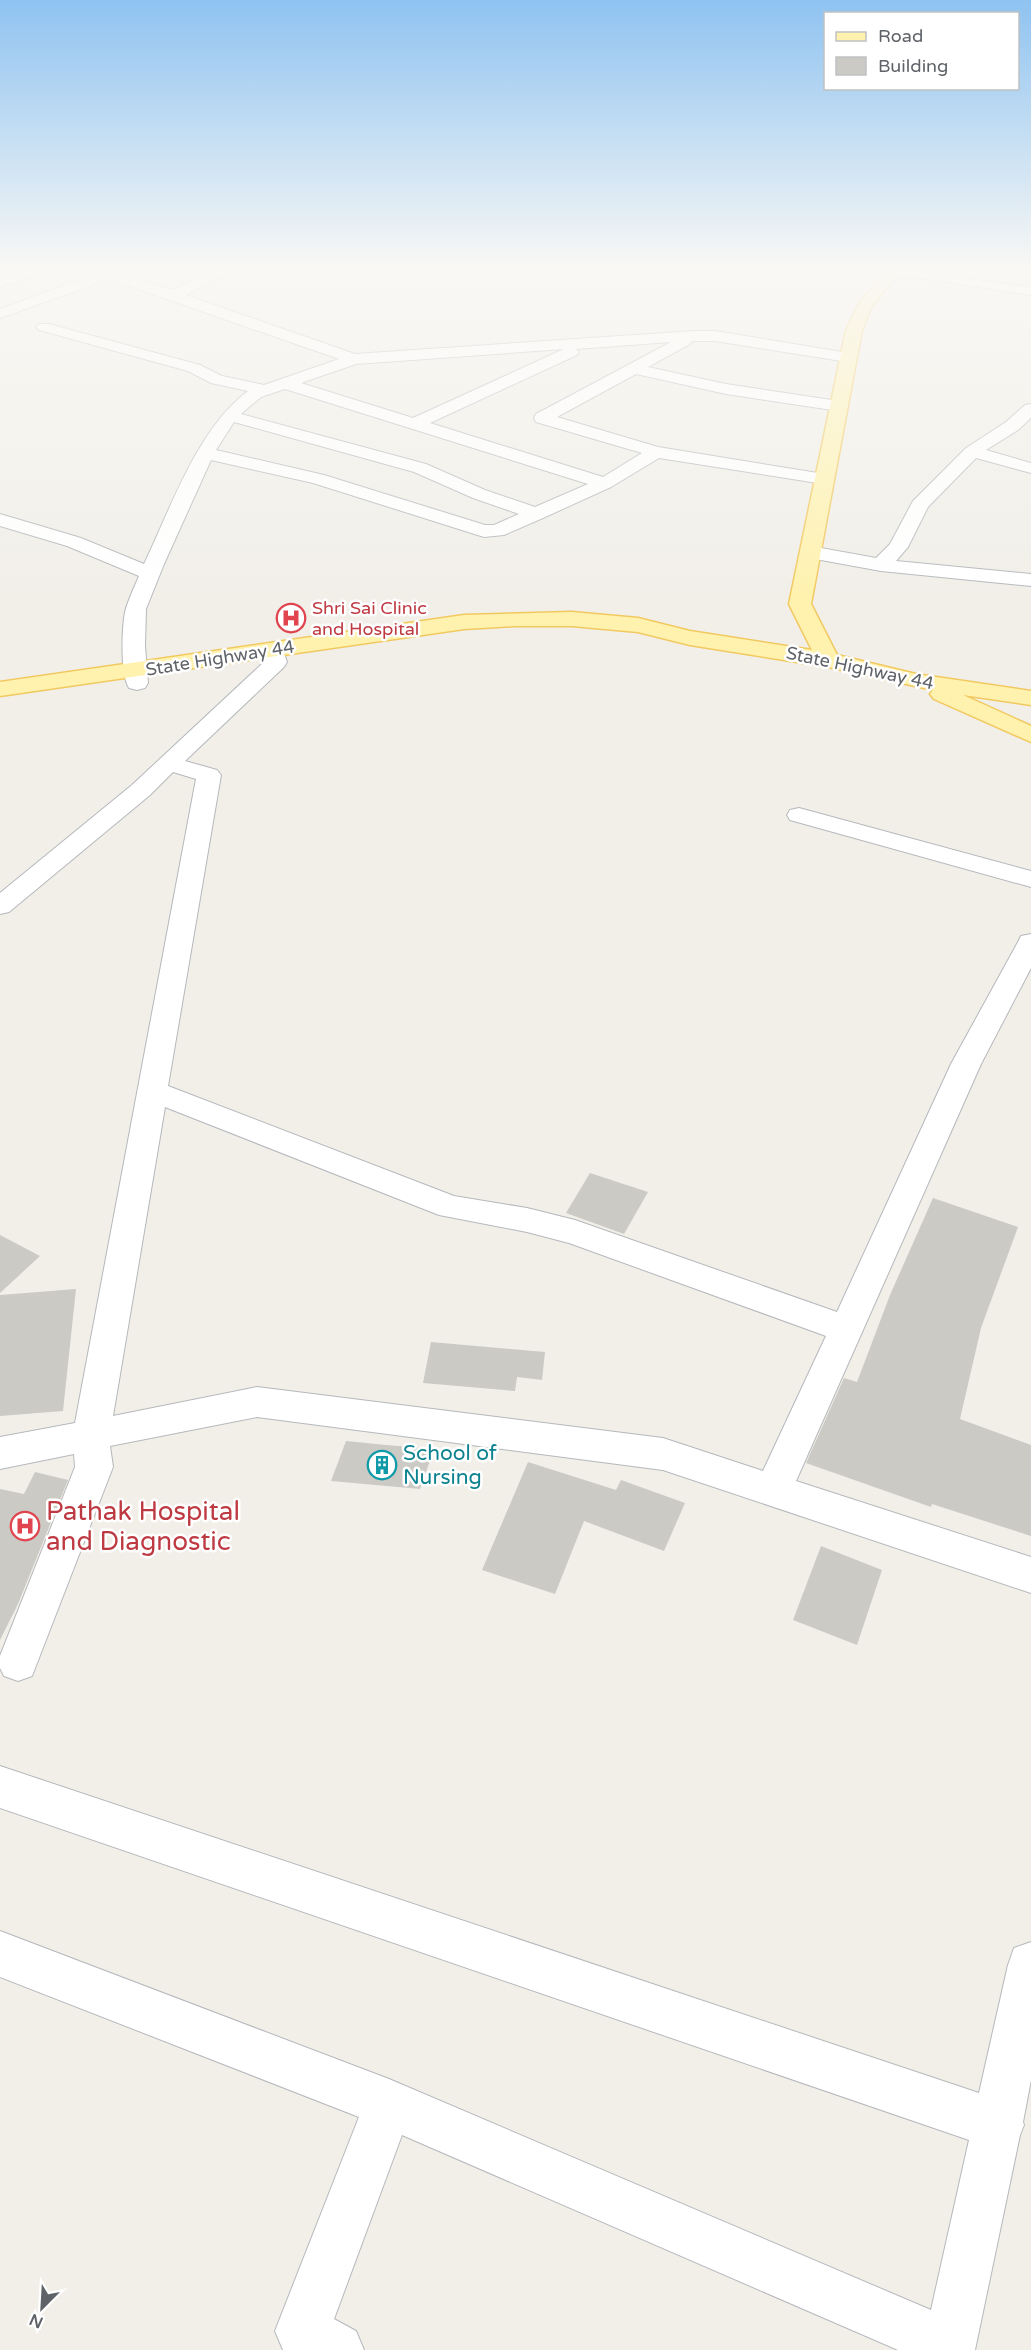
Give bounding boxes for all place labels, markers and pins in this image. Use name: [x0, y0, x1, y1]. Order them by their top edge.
place label: Shri Sai Clinic and Hospital: [312, 597, 427, 640]
hospital icon: Shri Sai Clinic and Hospital: [275, 602, 307, 634]
place label: School of Nursing: [403, 1441, 497, 1490]
building icon: School of Nursing: [366, 1449, 398, 1481]
place label: Pathak Hospital and Diagnostic: [46, 1496, 240, 1557]
hospital icon: Pathak Hospital and Diagnostic: [9, 1510, 41, 1542]

